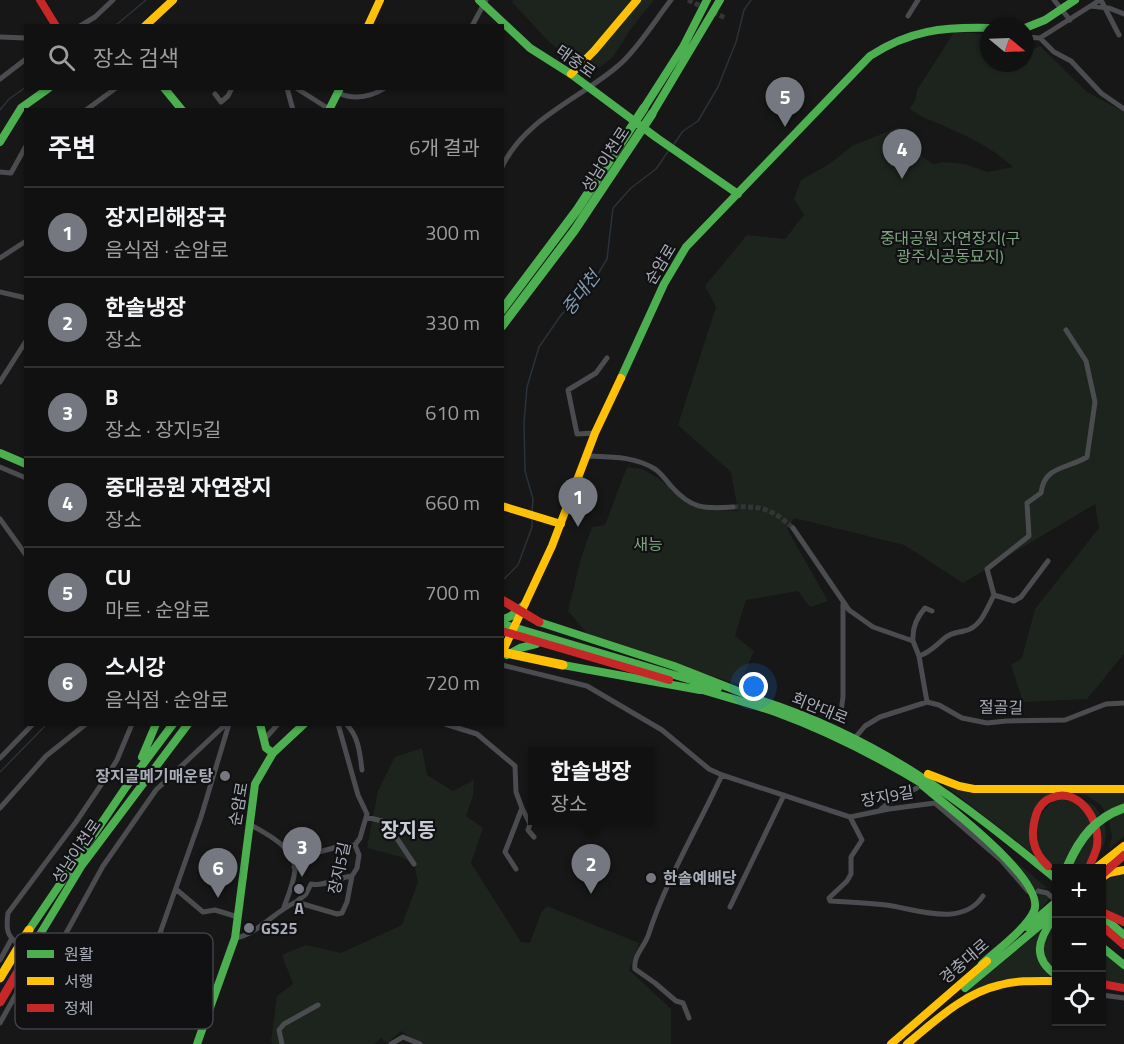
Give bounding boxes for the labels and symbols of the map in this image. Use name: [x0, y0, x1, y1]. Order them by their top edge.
north arrow: [980, 18, 1034, 72]
street label: 태중로: [551, 39, 601, 84]
pin: 5: [766, 78, 804, 127]
street label: 성남이천로: [575, 121, 635, 196]
pin: 4: [882, 130, 922, 179]
park label: 중대공원 자연장지(구 광주시공동묘지): [880, 226, 1020, 268]
street label: 순암로: [638, 239, 682, 289]
water label: 중대천: [555, 263, 608, 321]
pin: 1: [558, 478, 598, 527]
park label: 새능: [633, 532, 663, 556]
your location: [739, 672, 768, 701]
street label: 회안대로: [788, 686, 852, 730]
street label: 절골길: [979, 695, 1023, 719]
place label: 장지골메기매운탕: [95, 764, 213, 788]
marker: 장지골메기매운탕: [218, 769, 232, 783]
street label: 순암로: [222, 780, 254, 828]
street label: 장지9길: [859, 780, 915, 812]
street label: 성남이천로: [45, 814, 107, 888]
district label: 장지동: [380, 814, 436, 845]
pin: 3: [282, 828, 322, 877]
street label: 장지5길: [322, 840, 356, 896]
pin: 2: [572, 844, 610, 894]
pin: 6: [198, 848, 238, 898]
place label: 한솔예배당: [663, 866, 737, 890]
marker: 한솔예배당: [644, 871, 658, 885]
marker: A: [292, 882, 306, 896]
place label: A: [294, 896, 304, 920]
place label: GS25: [261, 916, 297, 940]
marker: GS25: [242, 921, 256, 935]
street label: 경충대로: [934, 932, 994, 989]
legend: [15, 933, 213, 1029]
text: 원활: [64, 942, 94, 966]
text: 서행: [64, 969, 93, 993]
text: 정체: [64, 996, 93, 1020]

